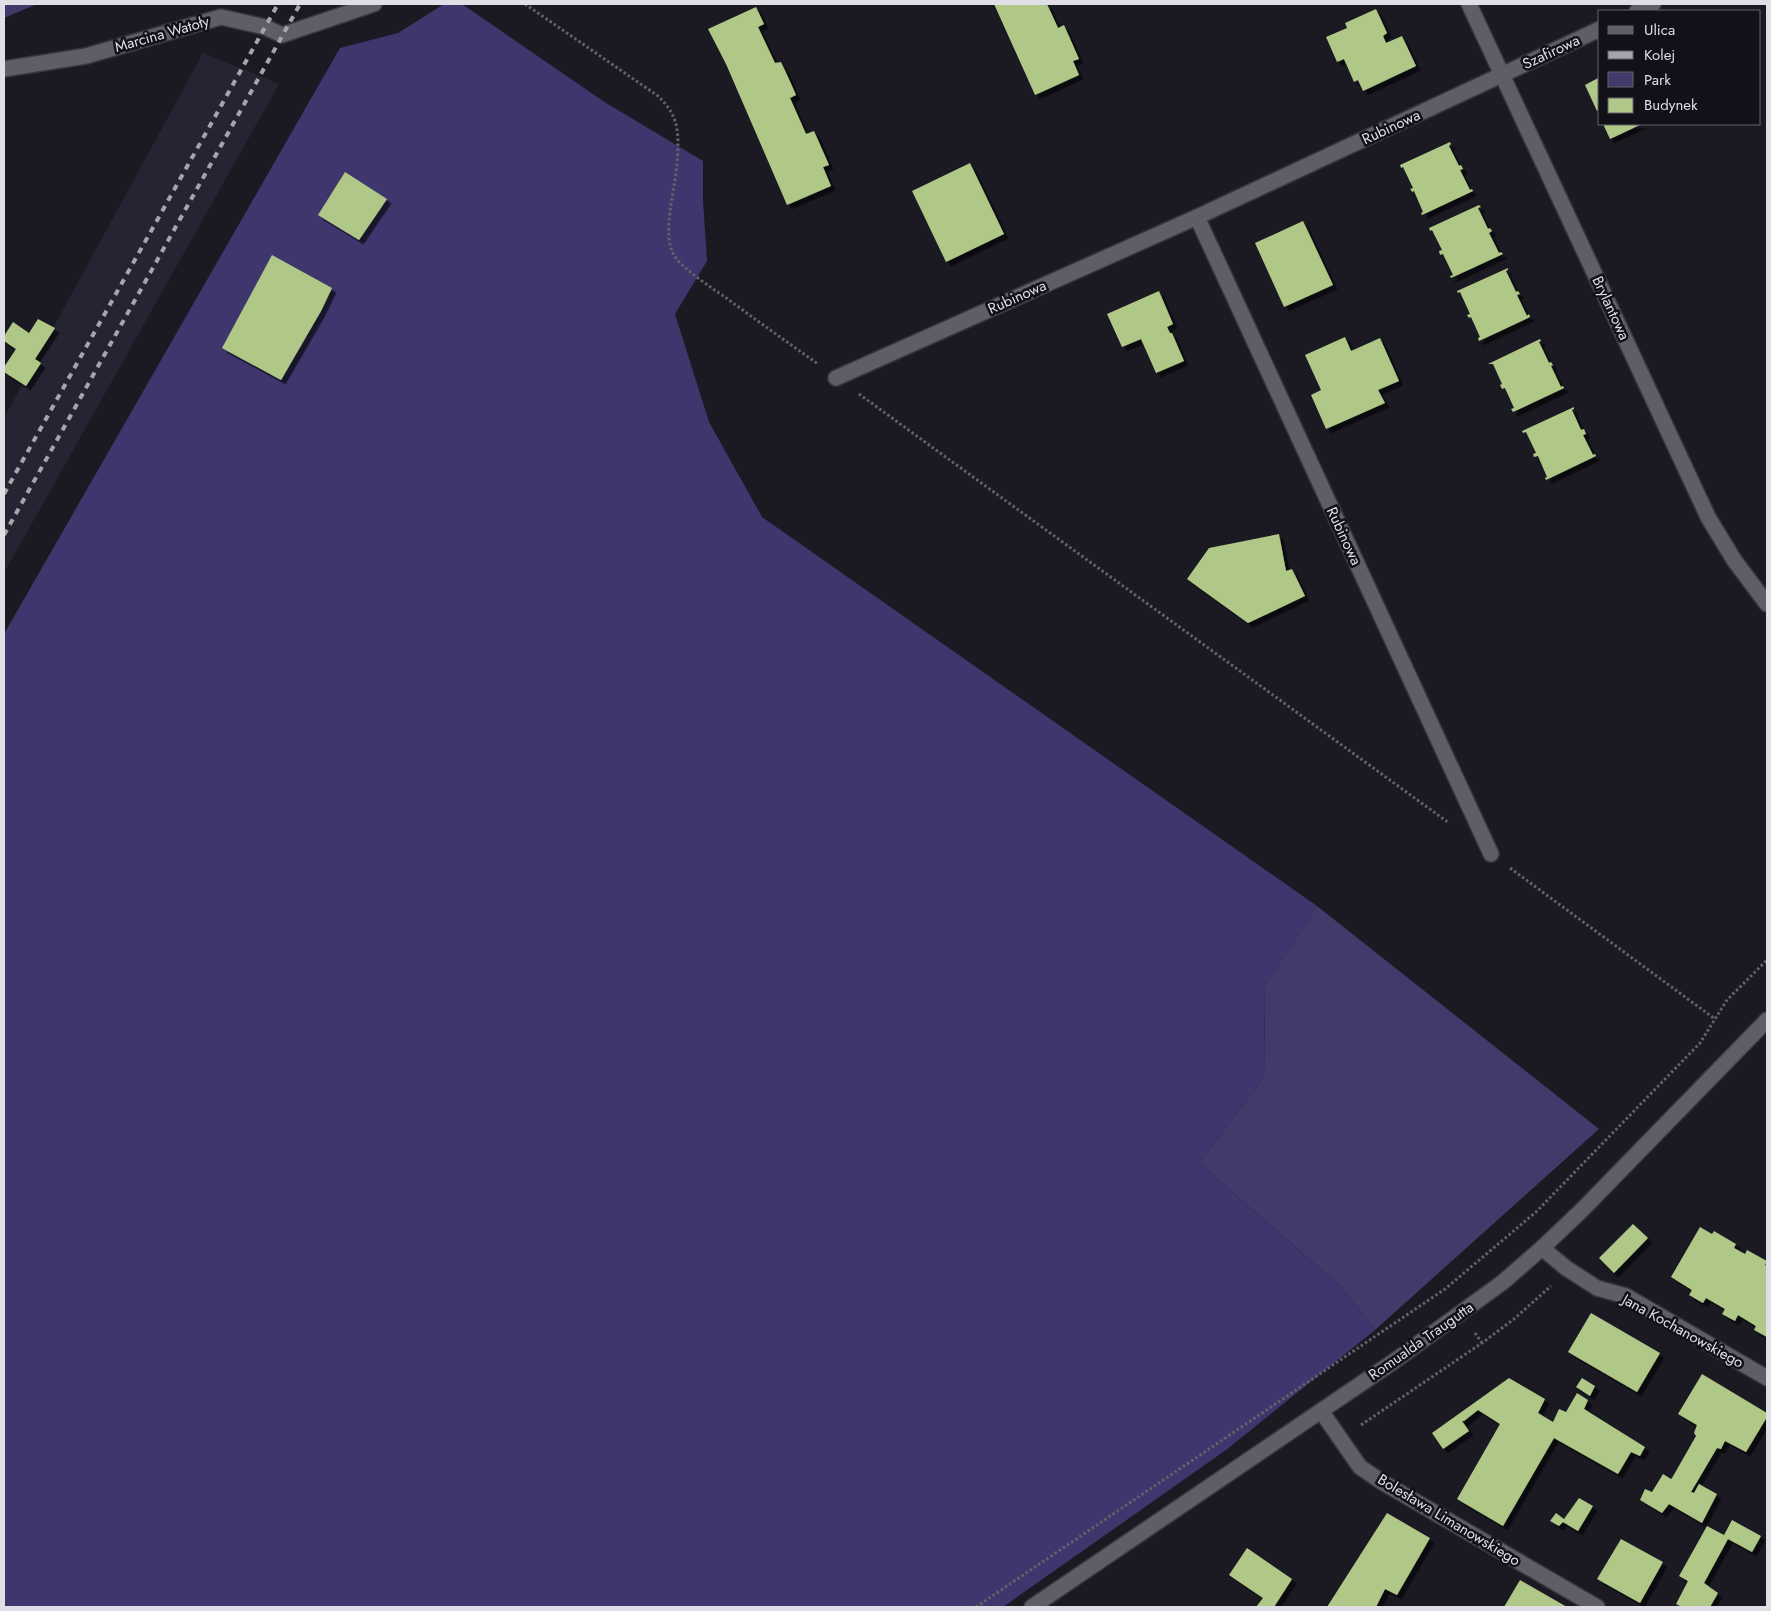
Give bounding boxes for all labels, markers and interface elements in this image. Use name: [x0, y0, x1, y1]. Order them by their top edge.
street label: Marcina Watoły: [112, 10, 212, 58]
legend: [1598, 10, 1761, 125]
text: Ulica: [1644, 19, 1675, 41]
street label: Szafirowa: [1519, 29, 1583, 75]
text: Kolej: [1644, 44, 1675, 66]
text: Park: [1644, 69, 1671, 91]
text: Budynek: [1644, 94, 1698, 116]
street label: Rubinowa: [1358, 104, 1424, 150]
street label: Brylantowa: [1587, 272, 1635, 344]
street label: Rubinowa: [984, 274, 1050, 320]
street label: Rubinowa: [1321, 503, 1367, 569]
street label: Jana Kochanowskiego: [1616, 1287, 1748, 1374]
street label: Romualda Traugutta: [1364, 1296, 1478, 1386]
street label: Bolesława Limanowskiego: [1374, 1469, 1524, 1571]

